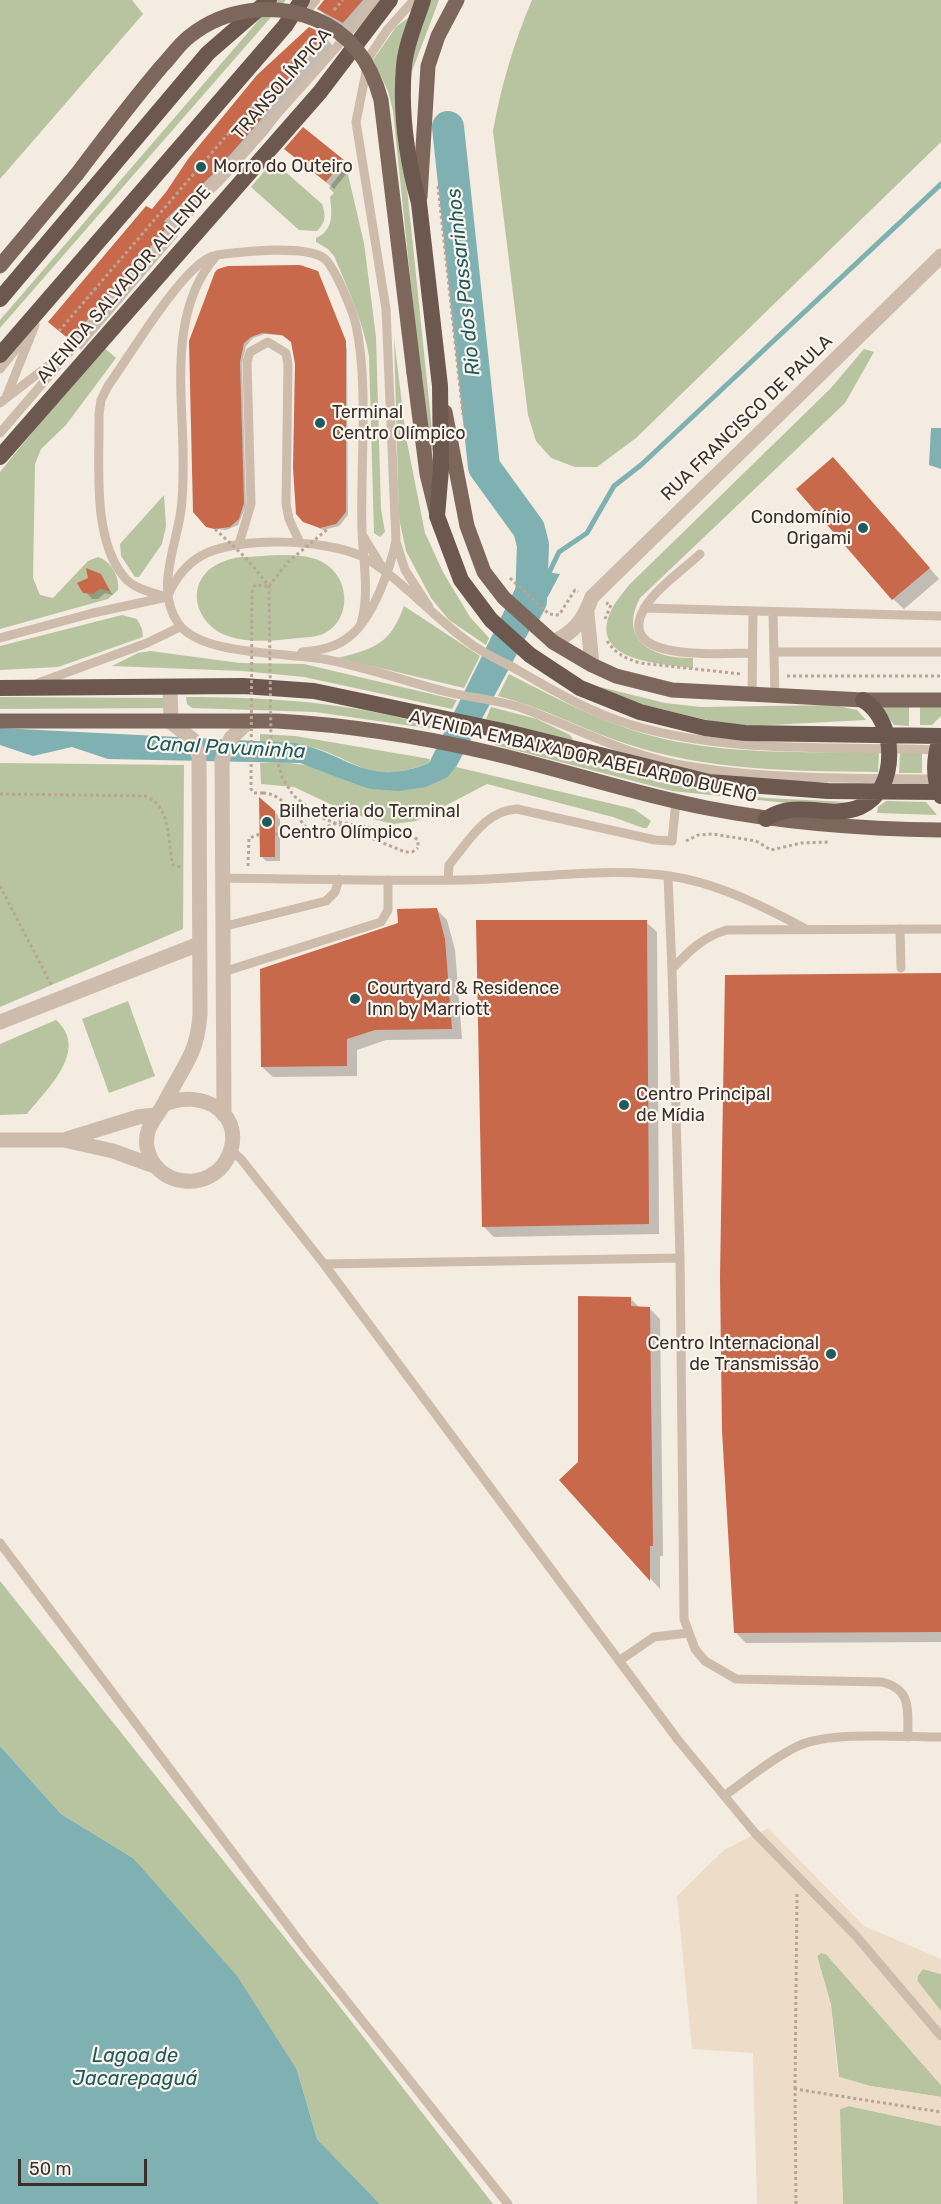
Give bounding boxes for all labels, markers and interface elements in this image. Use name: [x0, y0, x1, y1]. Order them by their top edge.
street label: TRANSOLÍMPICA: [228, 24, 336, 144]
place label: Morro do Outeiro: [213, 156, 353, 178]
marker: Morro do Outeiro: [194, 160, 208, 174]
street label: AVENIDA SALVADOR ALLENDE: [32, 182, 216, 388]
water label: Rio dos Passarinhos: [442, 187, 486, 377]
street label: RUA FRANCISCO DE PAULA: [657, 331, 837, 505]
place label: Terminal Centro Olímpico: [332, 402, 466, 444]
marker: Terminal Centro Olímpico: [313, 416, 327, 430]
place label: Condomínio Origami: [751, 507, 851, 550]
marker: Condomínio Origami: [856, 521, 870, 535]
street label: AVENIDA EMBAIXADOR ABELARDO BUENO: [407, 706, 759, 808]
water label: Canal Pavuninha: [146, 732, 306, 764]
place label: Bilheteria do Terminal Centro Olímpico: [279, 801, 460, 844]
marker: Bilheteria do Terminal Centro Olímpico: [260, 815, 274, 829]
place label: Courtyard & Residence Inn by Marriott: [367, 978, 559, 1020]
marker: Courtyard & Residence Inn by Marriott: [348, 992, 362, 1006]
place label: Centro Principal de Mídia: [636, 1084, 770, 1126]
marker: Centro Principal de Mídia: [617, 1098, 631, 1112]
place label: Centro Internacional de Transmissão: [647, 1333, 819, 1376]
marker: Centro Internacional de Transmissão: [824, 1347, 838, 1361]
water label: Lagoa de Jacarepaguá: [73, 2044, 197, 2091]
scale bar: [21, 2147, 150, 2185]
text: 50 m: [29, 2158, 72, 2180]

